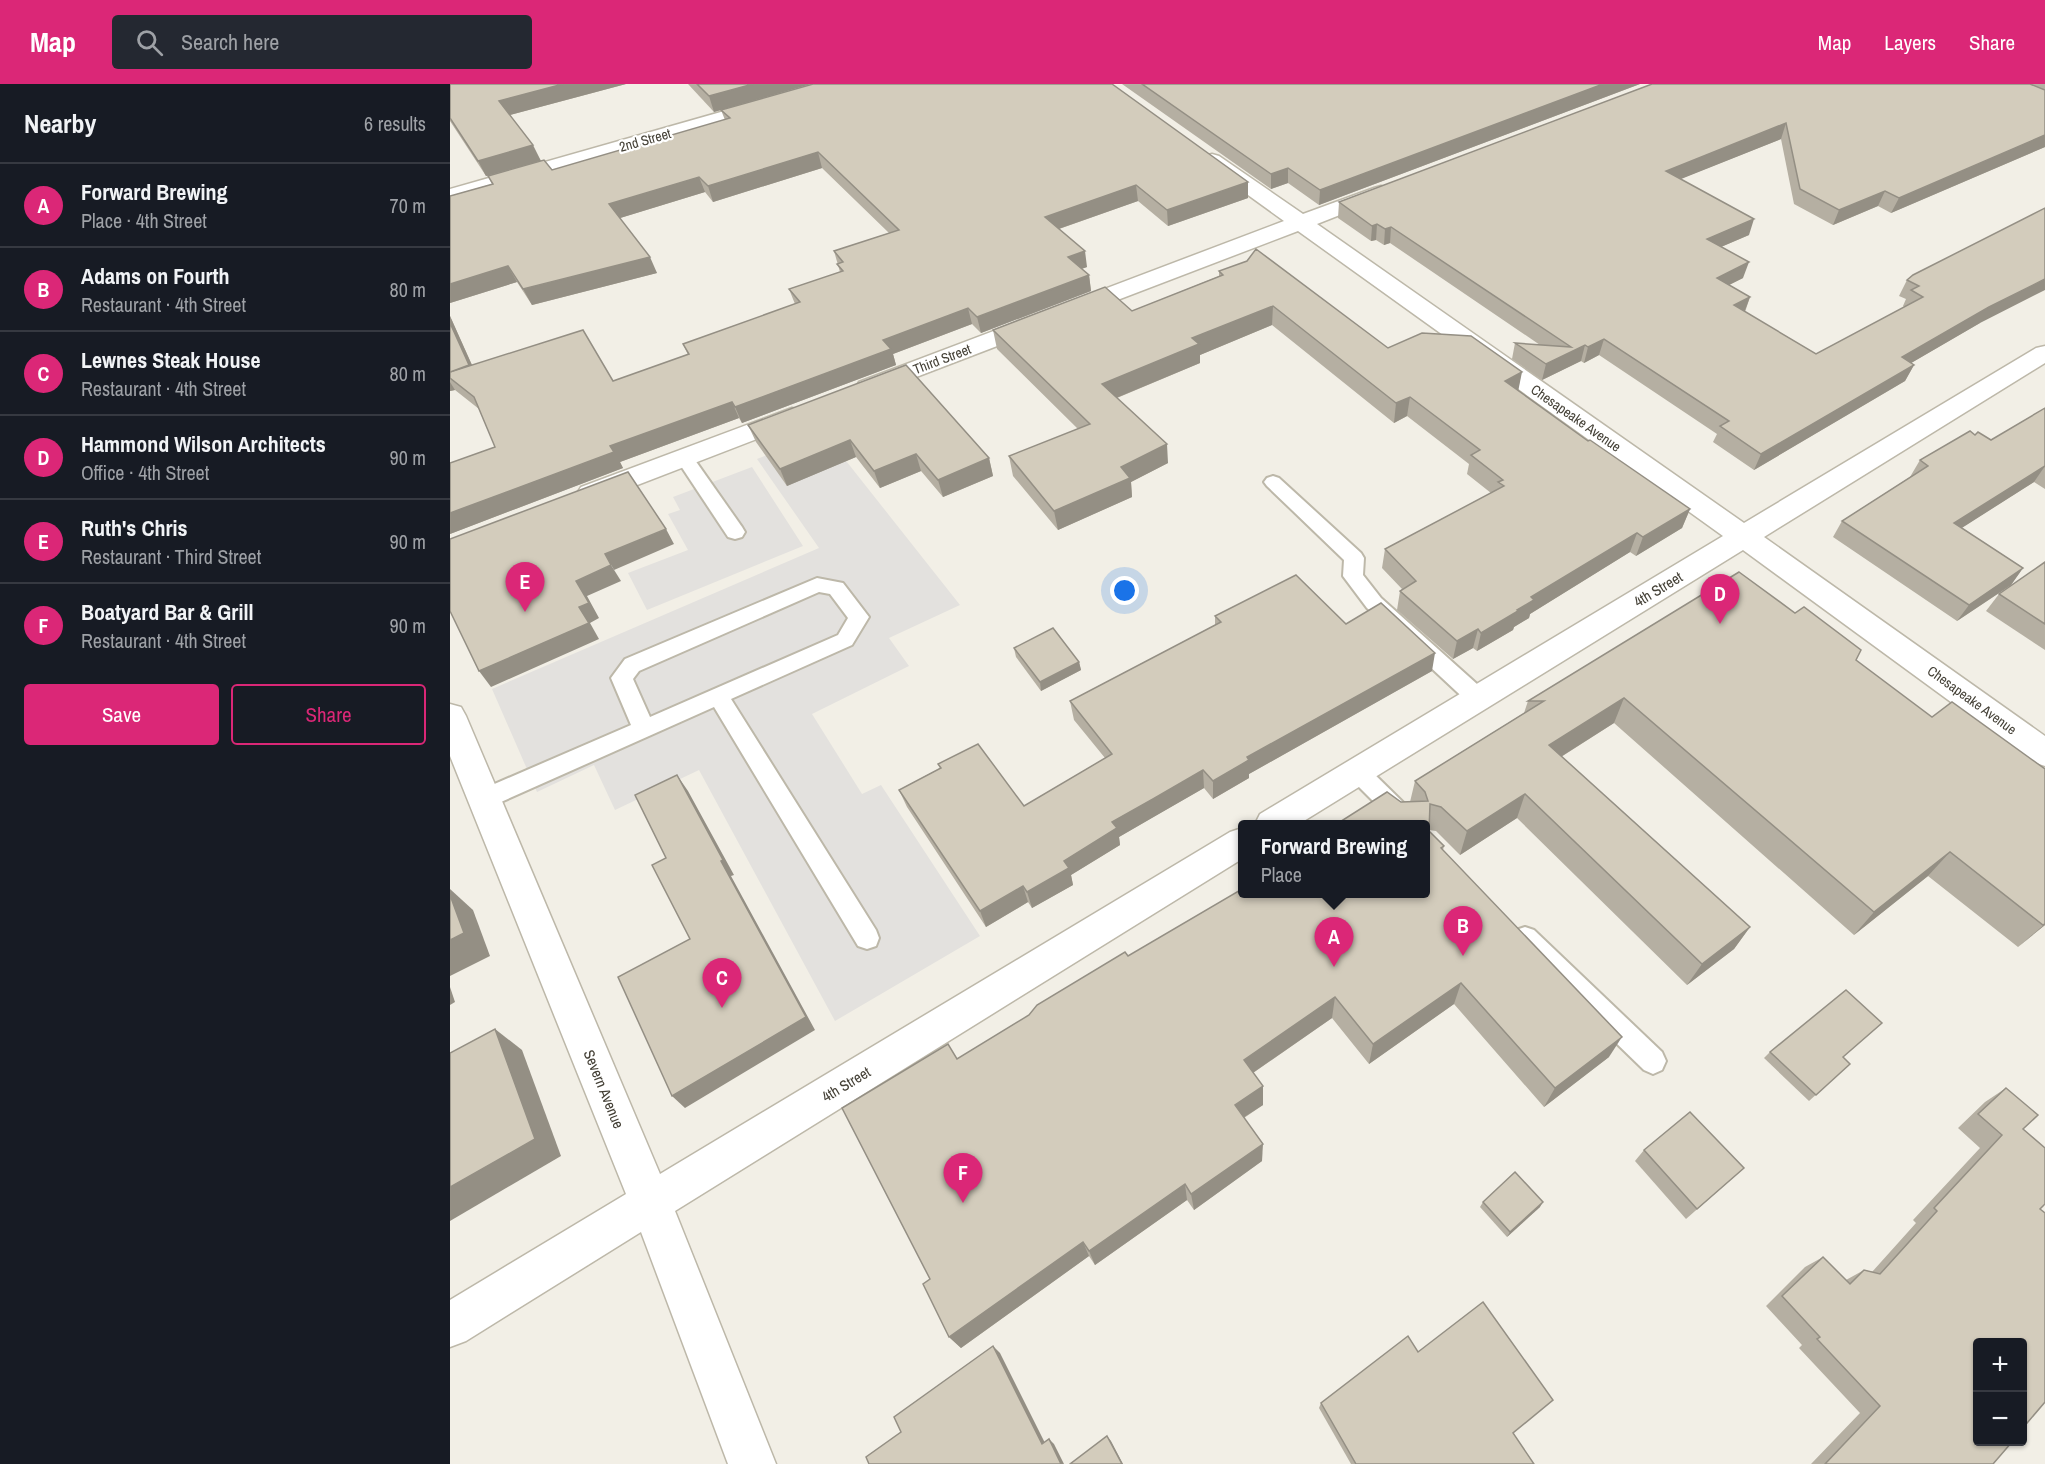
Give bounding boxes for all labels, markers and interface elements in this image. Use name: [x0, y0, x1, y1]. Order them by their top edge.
search box: [112, 15, 532, 69]
text: Map: [30, 23, 76, 61]
icon: search: [133, 26, 166, 59]
text: Search here: [181, 27, 279, 57]
text: Map: [1818, 28, 1851, 57]
text: Layers: [1884, 28, 1936, 57]
text: Share: [1969, 28, 2015, 57]
text: Nearby: [24, 106, 96, 141]
text: 6 results: [364, 110, 426, 137]
street label: 2nd Street: [617, 124, 673, 156]
text: Forward Brewing: [81, 177, 227, 207]
text: A: [38, 192, 49, 219]
text: 70 m: [390, 192, 426, 219]
text: Place · 4th Street: [81, 207, 207, 234]
text: Adams on Fourth: [81, 261, 229, 291]
text: B: [38, 276, 49, 303]
text: 80 m: [390, 276, 426, 303]
text: Restaurant · 4th Street: [81, 291, 246, 318]
street label: Third Street: [910, 340, 974, 378]
text: Lewnes Steak House: [81, 345, 260, 375]
text: C: [38, 360, 49, 387]
text: 80 m: [390, 360, 426, 387]
text: Restaurant · 4th Street: [81, 375, 246, 402]
street label: Chesapeake Avenue: [1528, 380, 1624, 456]
text: Hammond Wilson Architects: [81, 429, 326, 459]
text: D: [38, 444, 49, 471]
text: 90 m: [390, 444, 426, 471]
text: Office · 4th Street: [81, 459, 209, 486]
text: Ruth's Chris: [81, 513, 188, 543]
text: E: [38, 528, 49, 555]
text: 90 m: [390, 528, 426, 555]
text: Restaurant · Third Street: [81, 543, 261, 570]
pin: E: [506, 562, 544, 612]
street label: 4th Street: [1630, 566, 1687, 612]
pin: D: [1700, 574, 1740, 624]
your location: [1110, 576, 1139, 605]
text: Boatyard Bar & Grill: [81, 597, 253, 627]
text: F: [38, 612, 49, 639]
text: 90 m: [390, 612, 426, 639]
text: Restaurant · 4th Street: [81, 627, 246, 654]
street label: Chesapeake Avenue: [1924, 662, 2020, 738]
button: Save: [24, 684, 219, 745]
button: Share: [231, 684, 426, 745]
popup: [1238, 820, 1430, 898]
text: Forward Brewing: [1261, 831, 1407, 861]
text: Place: [1261, 861, 1302, 888]
pin: B: [1444, 906, 1482, 956]
pin: A: [1314, 918, 1354, 967]
pin: C: [702, 958, 742, 1008]
street label: Severn Avenue: [579, 1046, 629, 1132]
street label: 4th Street: [818, 1061, 875, 1107]
pin: F: [944, 1154, 982, 1203]
map controls: [1973, 1338, 2027, 1446]
button: +: [1973, 1338, 2027, 1392]
button: −: [1973, 1392, 2027, 1446]

